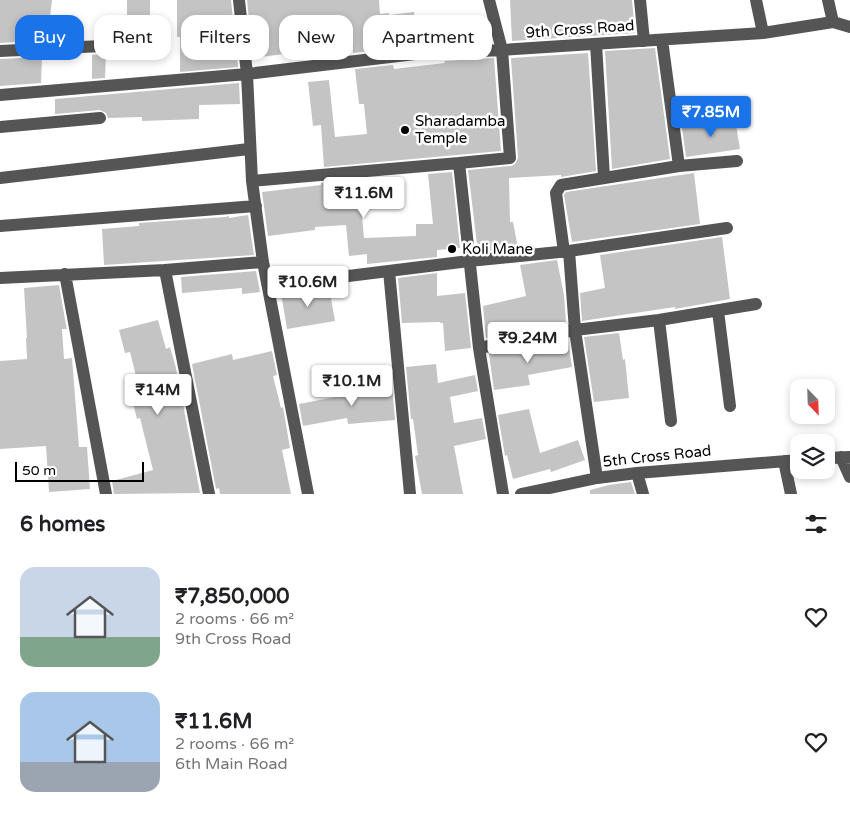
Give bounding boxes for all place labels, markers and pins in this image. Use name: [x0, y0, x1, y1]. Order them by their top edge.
pin: ₹7.85M: [670, 96, 752, 138]
place label: Sharadamba Temple: [415, 112, 505, 147]
marker: Sharadamba Temple: [399, 124, 411, 136]
pin: ₹11.6M: [323, 176, 405, 219]
place label: Koli Mane: [462, 240, 533, 258]
marker: Koli Mane: [446, 243, 458, 255]
pin: ₹10.6M: [267, 266, 349, 308]
pin: ₹9.24M: [487, 322, 569, 364]
pin: ₹10.1M: [311, 364, 393, 407]
pin: ₹14M: [128, 374, 188, 416]

